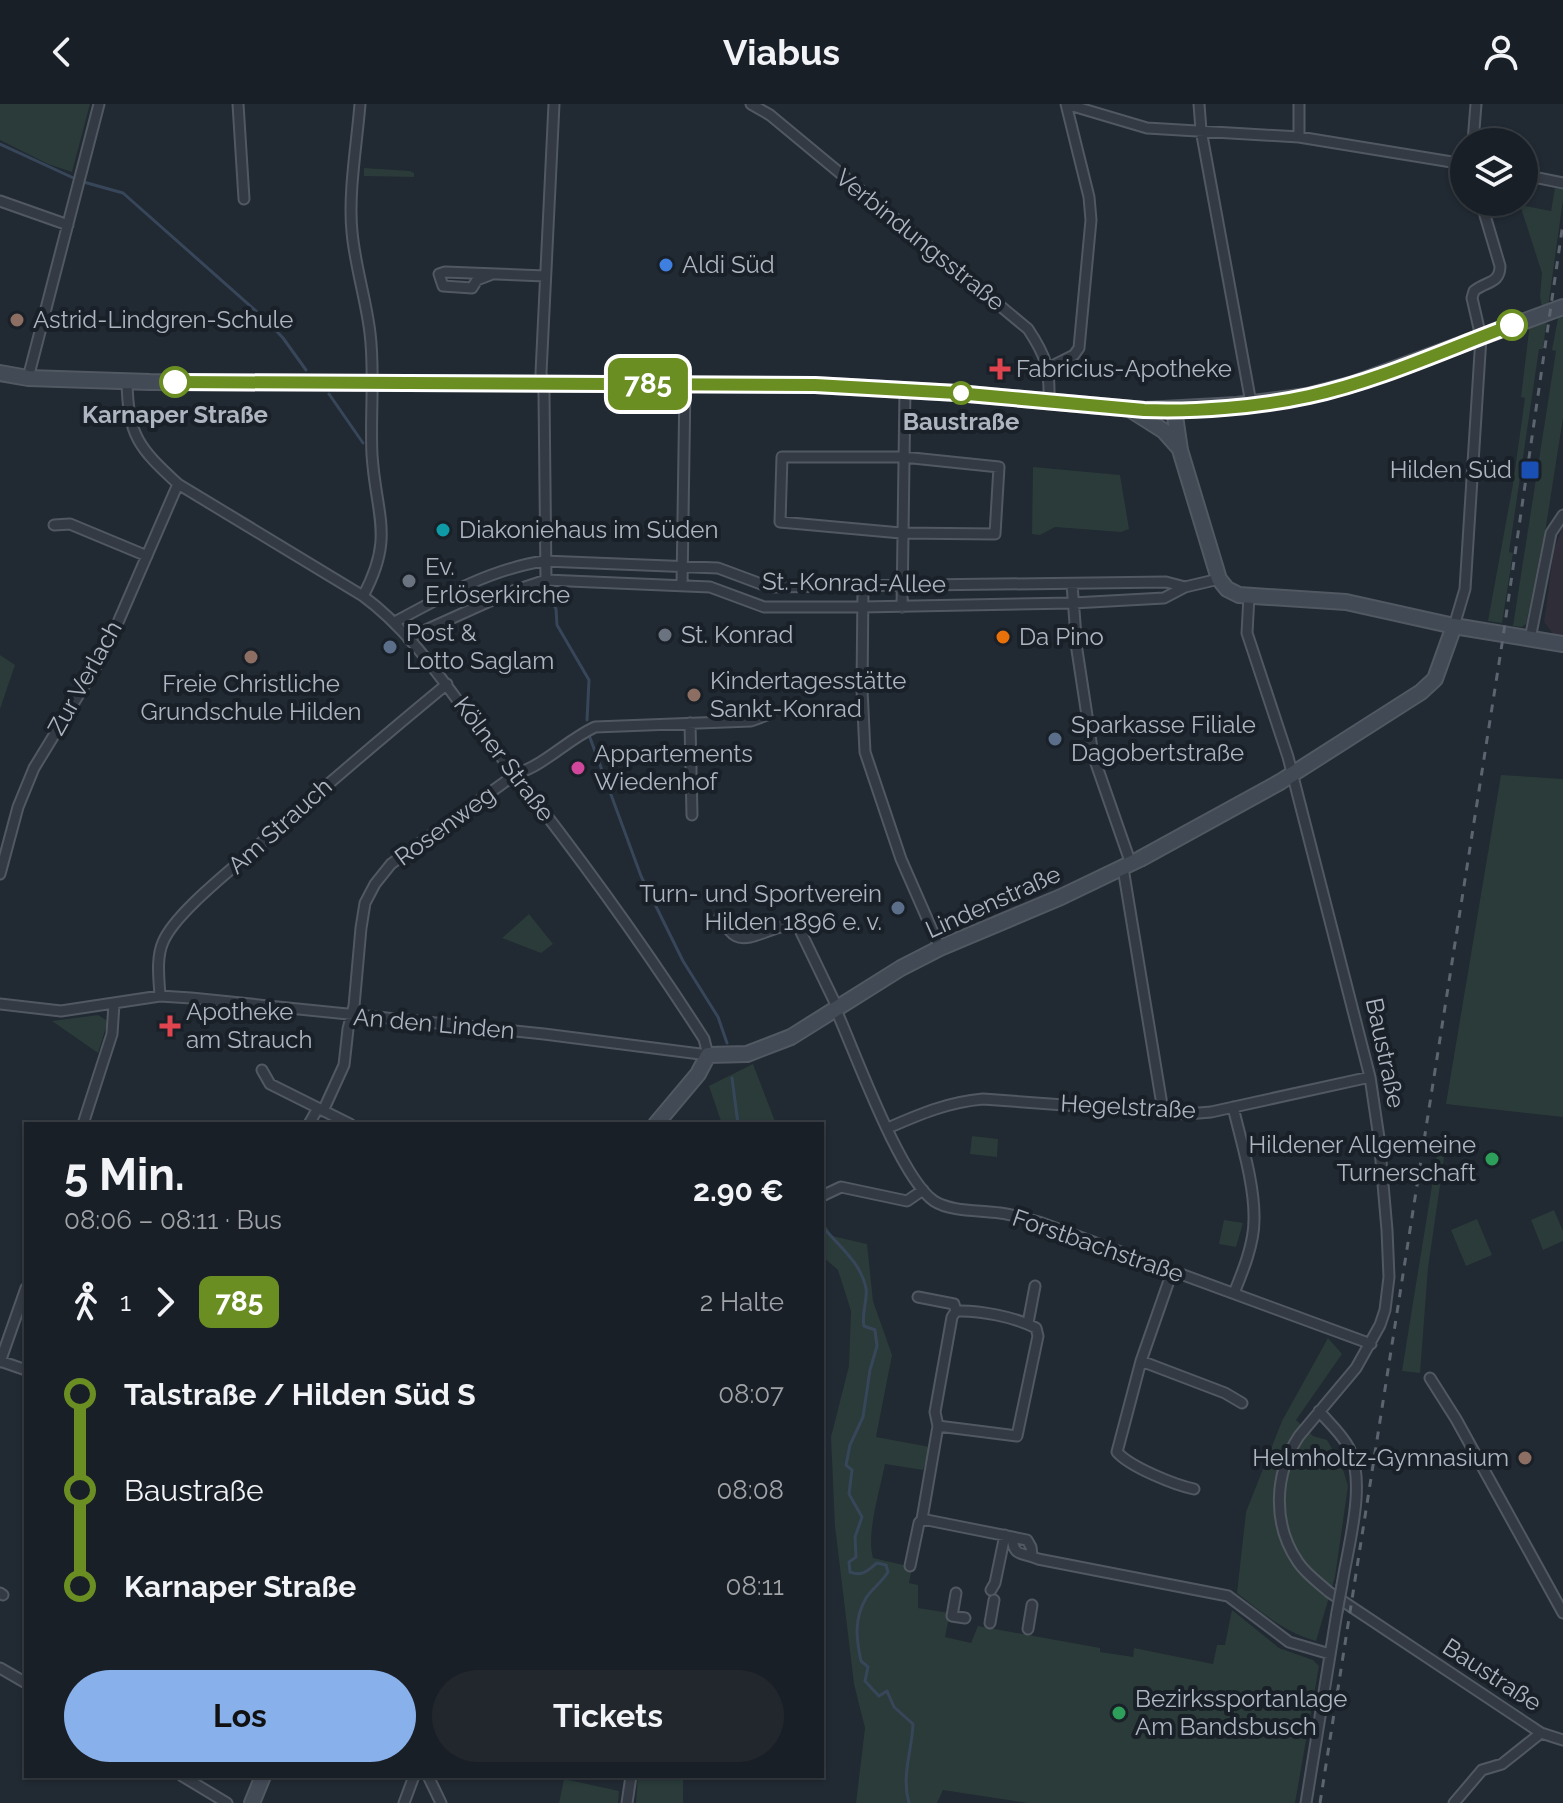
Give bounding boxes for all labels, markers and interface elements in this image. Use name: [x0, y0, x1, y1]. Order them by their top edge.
icon: back: [40, 30, 84, 74]
icon: person: [1479, 30, 1523, 74]
text: Viabus: [723, 31, 840, 73]
map controls: [1450, 128, 1538, 216]
button: layers: [1450, 128, 1538, 216]
street label: Verbindungsstraße: [830, 163, 1011, 317]
place label: Aldi Süd: [682, 250, 775, 279]
marker: Aldi Süd: [657, 256, 675, 274]
place label: Astrid-Lindgren-Schule: [33, 305, 293, 334]
unlabelled marker: [1497, 310, 1527, 340]
marker: Astrid-Lindgren-Schule: [8, 311, 26, 329]
place label: Fabricius-Apotheke: [1016, 354, 1232, 383]
line badge: 785: [602, 358, 694, 410]
marker: Fabricius-Apotheke: [991, 360, 1009, 378]
marker: Karnaper Straße: [160, 367, 190, 397]
text: 785: [624, 367, 672, 400]
marker: Baustraße: [950, 382, 972, 404]
place label: Karnaper Straße: [82, 400, 268, 429]
place label: Baustraße: [903, 407, 1019, 436]
place label: Hilden Süd: [1390, 455, 1512, 484]
marker: Hilden Süd: [1519, 459, 1541, 481]
place label: Diakoniehaus im Süden: [459, 515, 718, 544]
marker: Diakoniehaus im Süden: [434, 521, 452, 539]
place label: Ev. Erlöserkirche: [425, 552, 570, 609]
street label: St.-Konrad-Allee: [762, 566, 946, 599]
marker: Ev. Erlöserkirche: [400, 572, 418, 590]
street label: Zur Verlach: [41, 616, 128, 740]
place label: Post & Lotto Saglam: [406, 618, 554, 675]
place label: St. Konrad: [681, 620, 793, 649]
place label: Da Pino: [1019, 622, 1104, 651]
marker: St. Konrad: [656, 626, 674, 644]
marker: Da Pino: [994, 628, 1012, 646]
marker: Post & Lotto Saglam: [381, 638, 399, 656]
marker: Freie Christliche Grundschule Hilden: [242, 648, 260, 666]
place label: Kindertagesstätte Sankt-Konrad: [710, 666, 906, 723]
place label: Freie Christliche Grundschule Hilden: [140, 669, 362, 726]
marker: Kindertagesstätte Sankt-Konrad: [685, 686, 703, 704]
street label: Kölner Straße: [448, 691, 561, 827]
place label: Sparkasse Filiale Dagobertstraße: [1071, 710, 1256, 767]
marker: Sparkasse Filiale Dagobertstraße: [1046, 730, 1064, 748]
place label: Appartements Wiedenhof: [594, 739, 753, 796]
marker: Appartements Wiedenhof: [569, 759, 587, 777]
street label: Am Strauch: [222, 771, 338, 880]
street label: Rosenweg: [389, 779, 501, 872]
street label: Lindenstraße: [921, 859, 1065, 944]
place label: Turn- und Sportverein Hilden 1896 e. v.: [639, 879, 882, 936]
marker: Turn- und Sportverein Hilden 1896 e. v.: [889, 899, 907, 917]
street label: Baustraße: [1360, 995, 1411, 1111]
place label: Apotheke am Strauch: [186, 997, 313, 1054]
street label: An den Linden: [352, 1002, 516, 1045]
marker: Apotheke am Strauch: [161, 1017, 179, 1035]
street label: Hegelstraße: [1060, 1088, 1196, 1125]
place label: Hildener Allgemeine Turnerschaft: [1249, 1130, 1476, 1187]
text: 5 Min.: [64, 1149, 185, 1200]
marker: Hildener Allgemeine Turnerschaft: [1483, 1150, 1501, 1168]
text: 2.90 €: [693, 1173, 784, 1208]
street label: Forstbachstraße: [1009, 1203, 1188, 1288]
text: 08:06 – 08:11 · Bus: [64, 1205, 282, 1235]
icon: walk: [64, 1280, 108, 1324]
icon: forward: [143, 1280, 187, 1324]
text: 785: [215, 1285, 263, 1318]
text: 1: [120, 1287, 131, 1317]
text: 2 Halte: [700, 1287, 784, 1317]
text: Talstraße / Hilden Süd S: [124, 1377, 476, 1412]
text: 08:07: [718, 1379, 784, 1409]
place label: Helmholtz-Gymnasium: [1252, 1443, 1509, 1472]
marker: Helmholtz-Gymnasium: [1516, 1449, 1534, 1467]
text: Baustraße: [124, 1473, 264, 1508]
text: 08:08: [716, 1475, 784, 1505]
text: Karnaper Straße: [124, 1569, 356, 1604]
text: 08:11: [726, 1571, 784, 1601]
street label: Baustraße: [1438, 1632, 1547, 1717]
button: Los: [64, 1670, 416, 1762]
button: Tickets: [432, 1670, 784, 1762]
place label: Bezirkssportanlage Am Bandsbusch: [1135, 1684, 1347, 1741]
marker: Bezirkssportanlage Am Bandsbusch: [1110, 1704, 1128, 1722]

